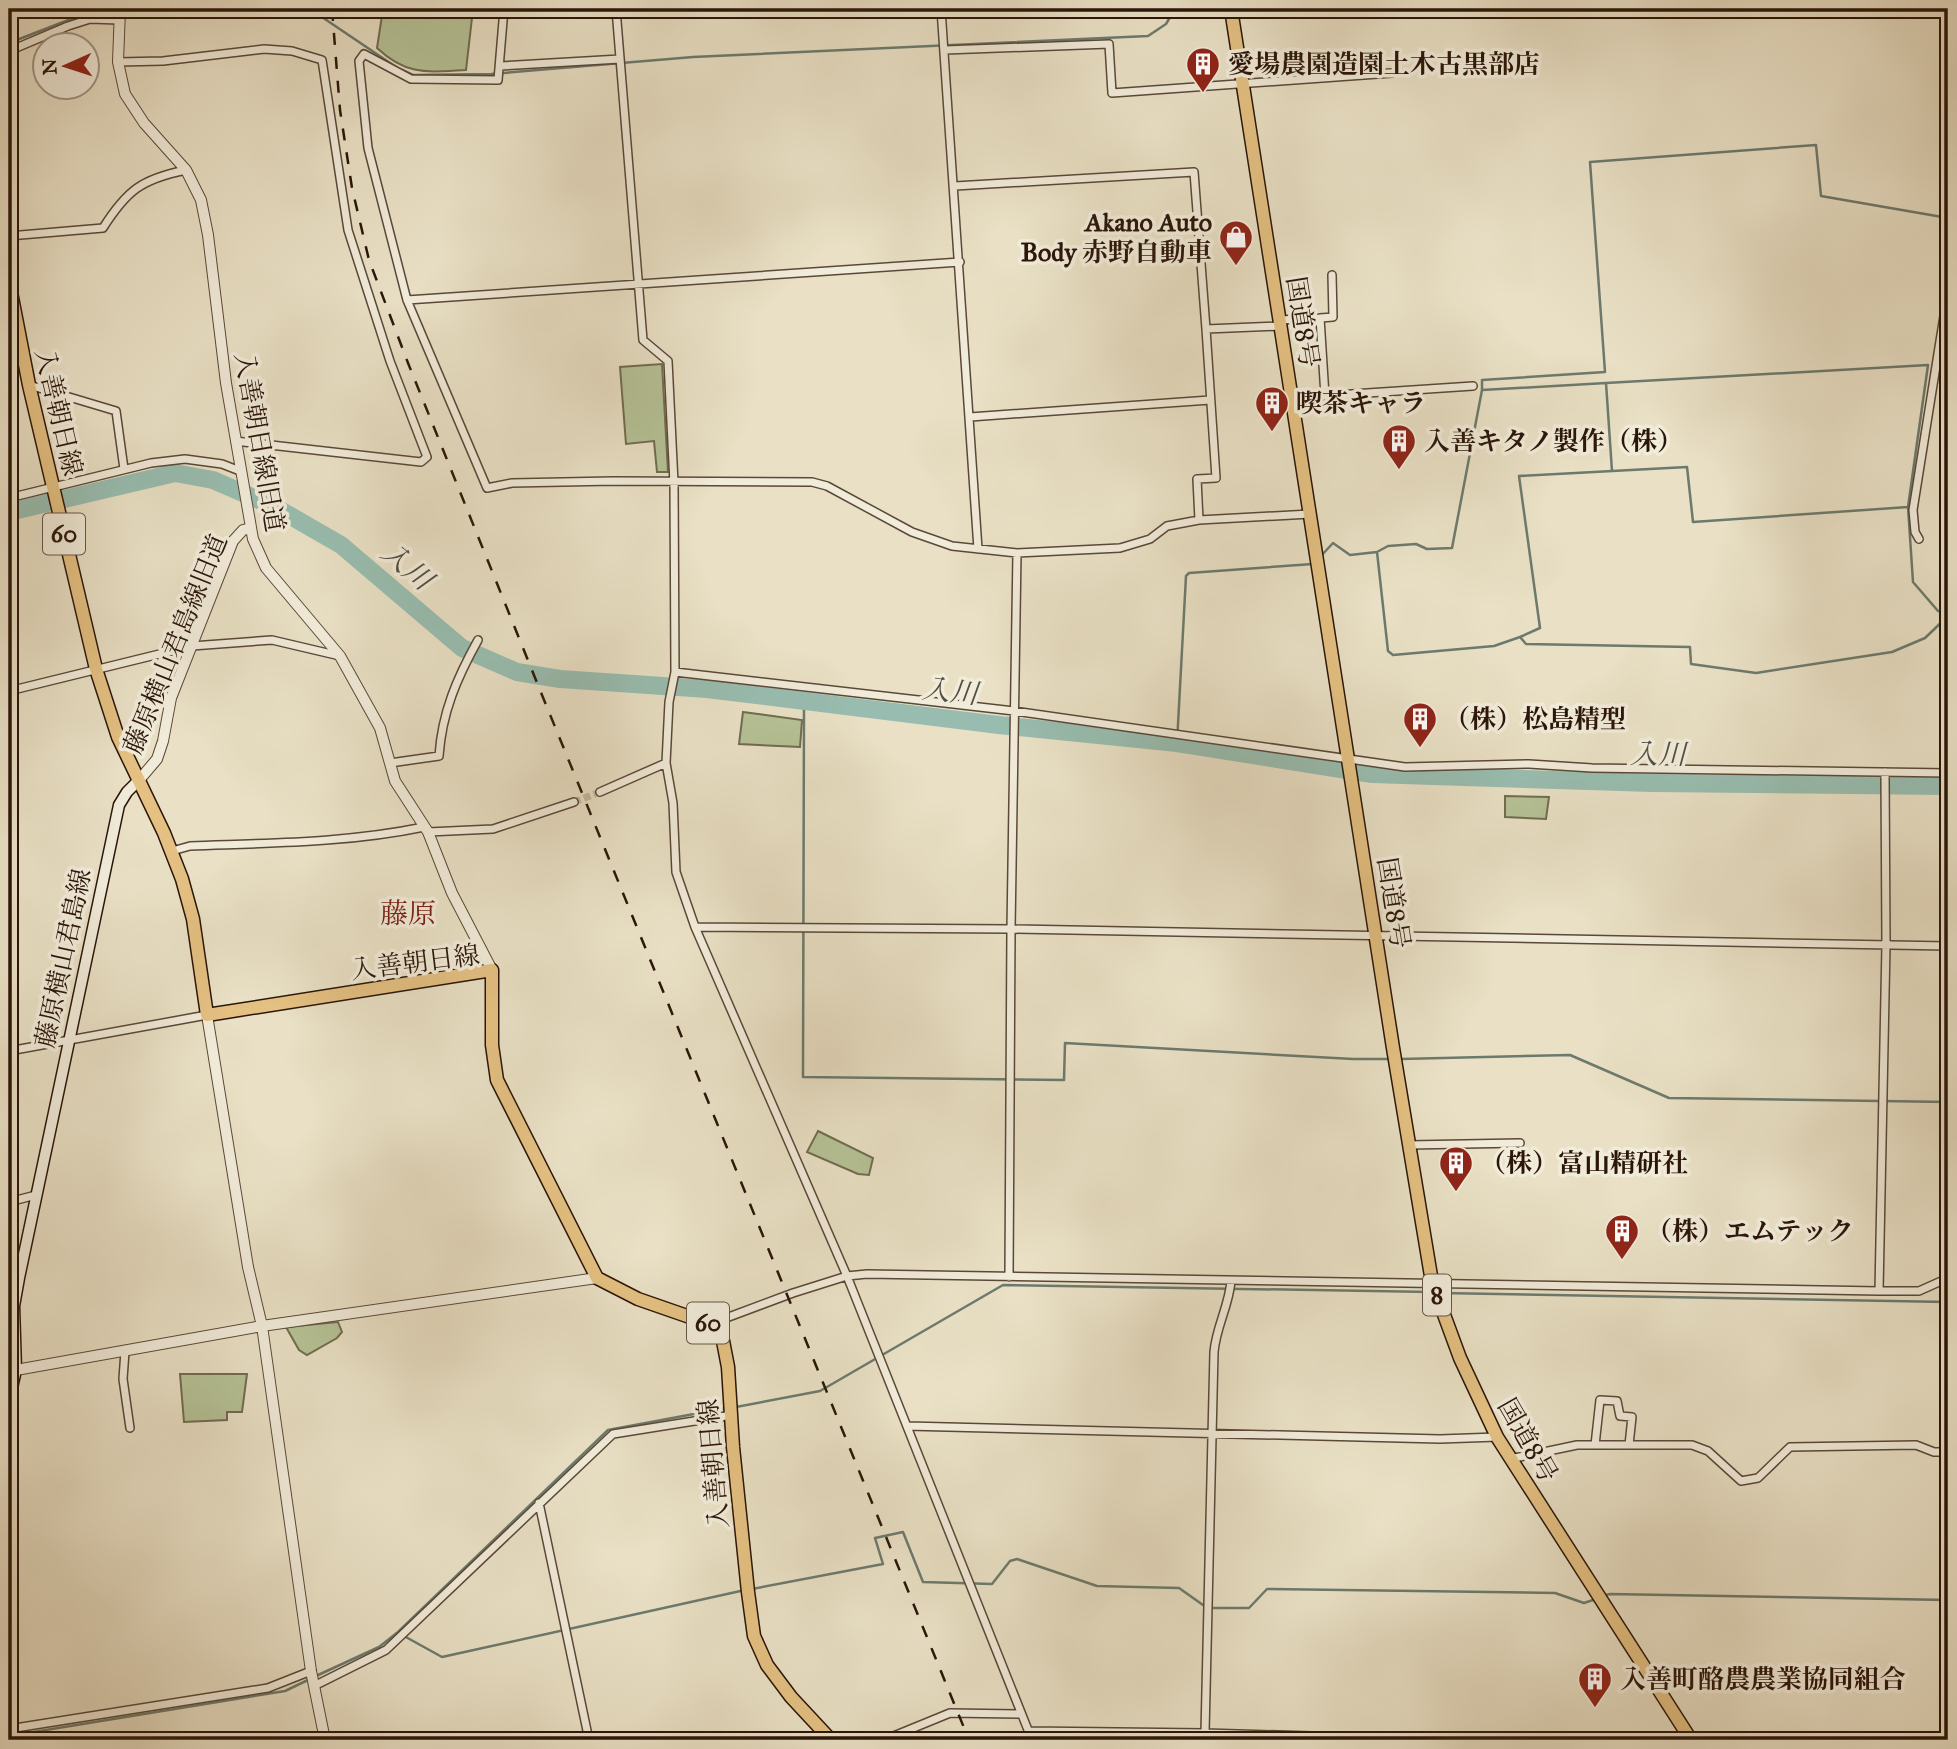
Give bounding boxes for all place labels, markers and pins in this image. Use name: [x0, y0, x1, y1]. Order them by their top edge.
building icon: 愛場農園造園土木古黒部店: [1184, 45, 1222, 94]
place label: 愛場農園造園土木古黒部店: [1228, 48, 1540, 80]
place label: Akano Auto Body 赤野自動車: [1021, 206, 1212, 268]
shop icon: Akano Auto Body 赤野自動車: [1217, 218, 1255, 267]
building icon: 喫茶キャラ: [1253, 384, 1291, 433]
place label: 喫茶キャラ: [1296, 387, 1426, 419]
building icon: 入善キタノ製作（株）: [1380, 422, 1418, 471]
place label: 入善キタノ製作（株）: [1424, 425, 1683, 457]
building icon: （株）松島精型: [1401, 700, 1439, 749]
place label: （株）松島精型: [1444, 703, 1626, 735]
building icon: （株）富山精研社: [1437, 1144, 1475, 1193]
place label: （株）富山精研社: [1480, 1147, 1688, 1179]
building icon: （株）エムテック: [1603, 1212, 1641, 1261]
place label: （株）エムテック: [1646, 1215, 1853, 1247]
building icon: 入善町酪農農業協同組合: [1576, 1660, 1614, 1709]
place label: 入善町酪農農業協同組合: [1620, 1663, 1906, 1695]

